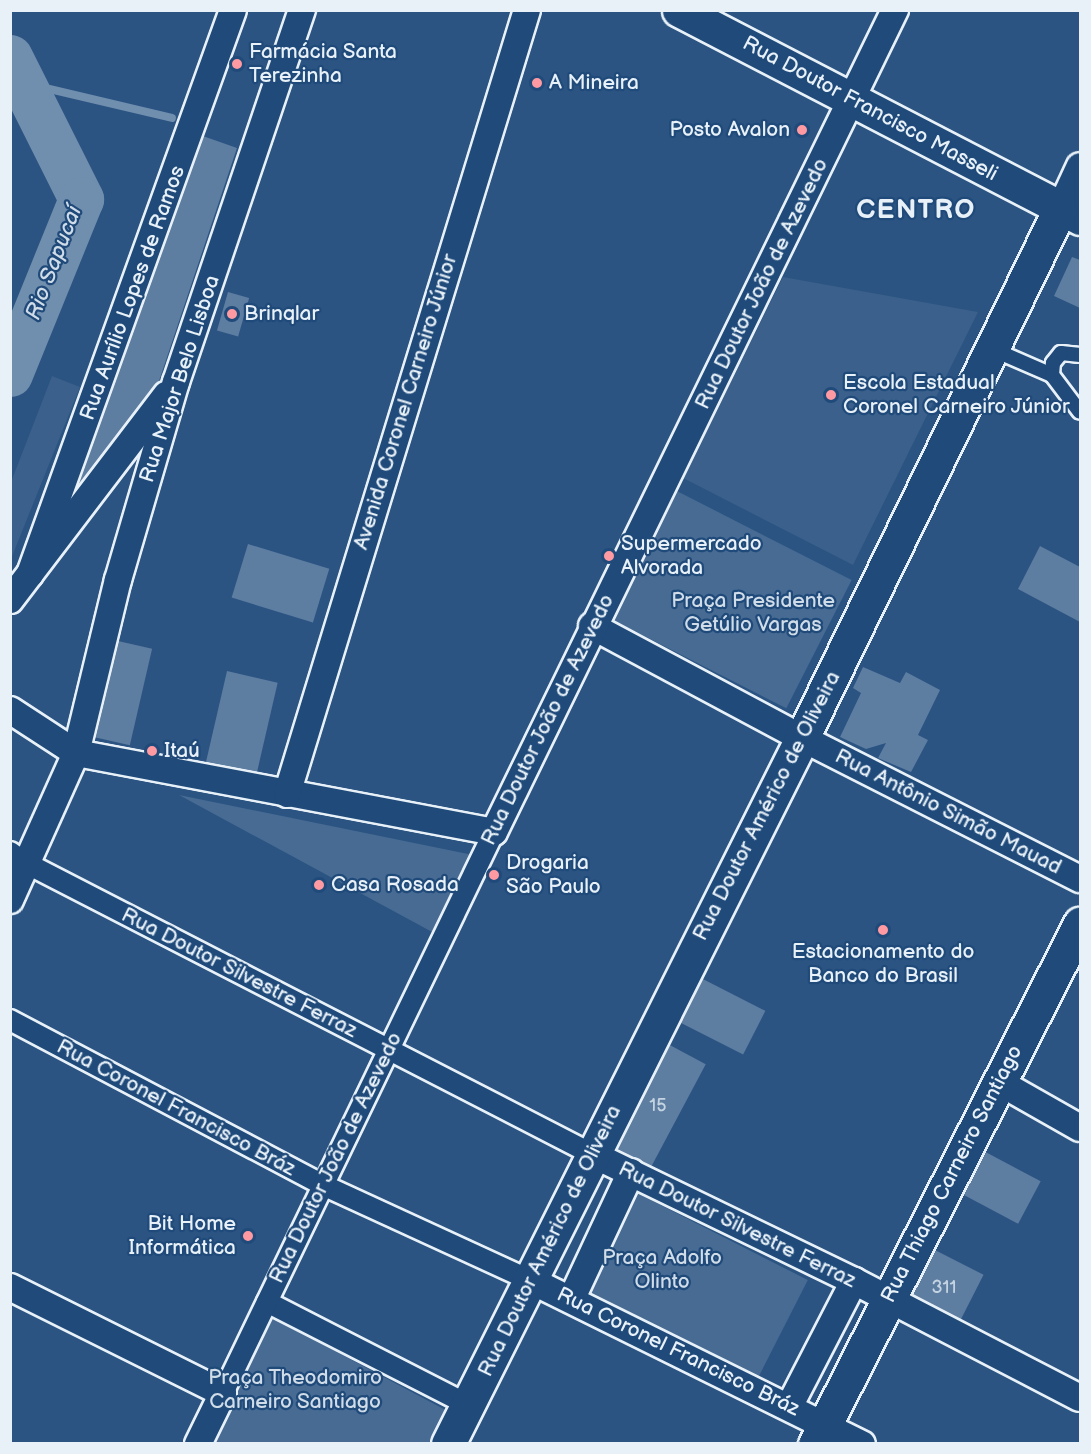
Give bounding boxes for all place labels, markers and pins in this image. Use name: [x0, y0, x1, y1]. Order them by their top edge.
place label: Farmácia Santa Terezinha: [249, 39, 397, 89]
marker: Farmácia Santa Terezinha: [230, 57, 244, 71]
place label: A Mineira: [549, 70, 639, 96]
marker: A Mineira: [530, 76, 544, 90]
place label: Posto Avalon: [670, 117, 790, 143]
marker: Posto Avalon: [795, 123, 809, 137]
place label: Brinqlar: [244, 301, 319, 327]
marker: Brinqlar: [225, 307, 239, 321]
place label: Escola Estadual Coronel Carneiro Júnior: [843, 370, 1071, 420]
marker: Escola Estadual Coronel Carneiro Júnior: [824, 388, 838, 402]
place label: Supermercado Alvorada: [621, 531, 762, 581]
marker: Supermercado Alvorada: [602, 549, 616, 563]
place label: Itaú: [164, 738, 200, 764]
marker: Itaú: [145, 744, 159, 758]
place label: Drogaria São Paulo: [506, 850, 601, 900]
marker: Drogaria São Paulo: [487, 868, 501, 882]
place label: Casa Rosada: [331, 872, 459, 898]
marker: Casa Rosada: [312, 878, 326, 892]
marker: Estacionamento do Banco do Brasil: [876, 923, 890, 937]
place label: Estacionamento do Banco do Brasil: [792, 939, 974, 989]
place label: Bit Home Informática: [129, 1211, 236, 1261]
marker: Bit Home Informática: [241, 1229, 255, 1243]

